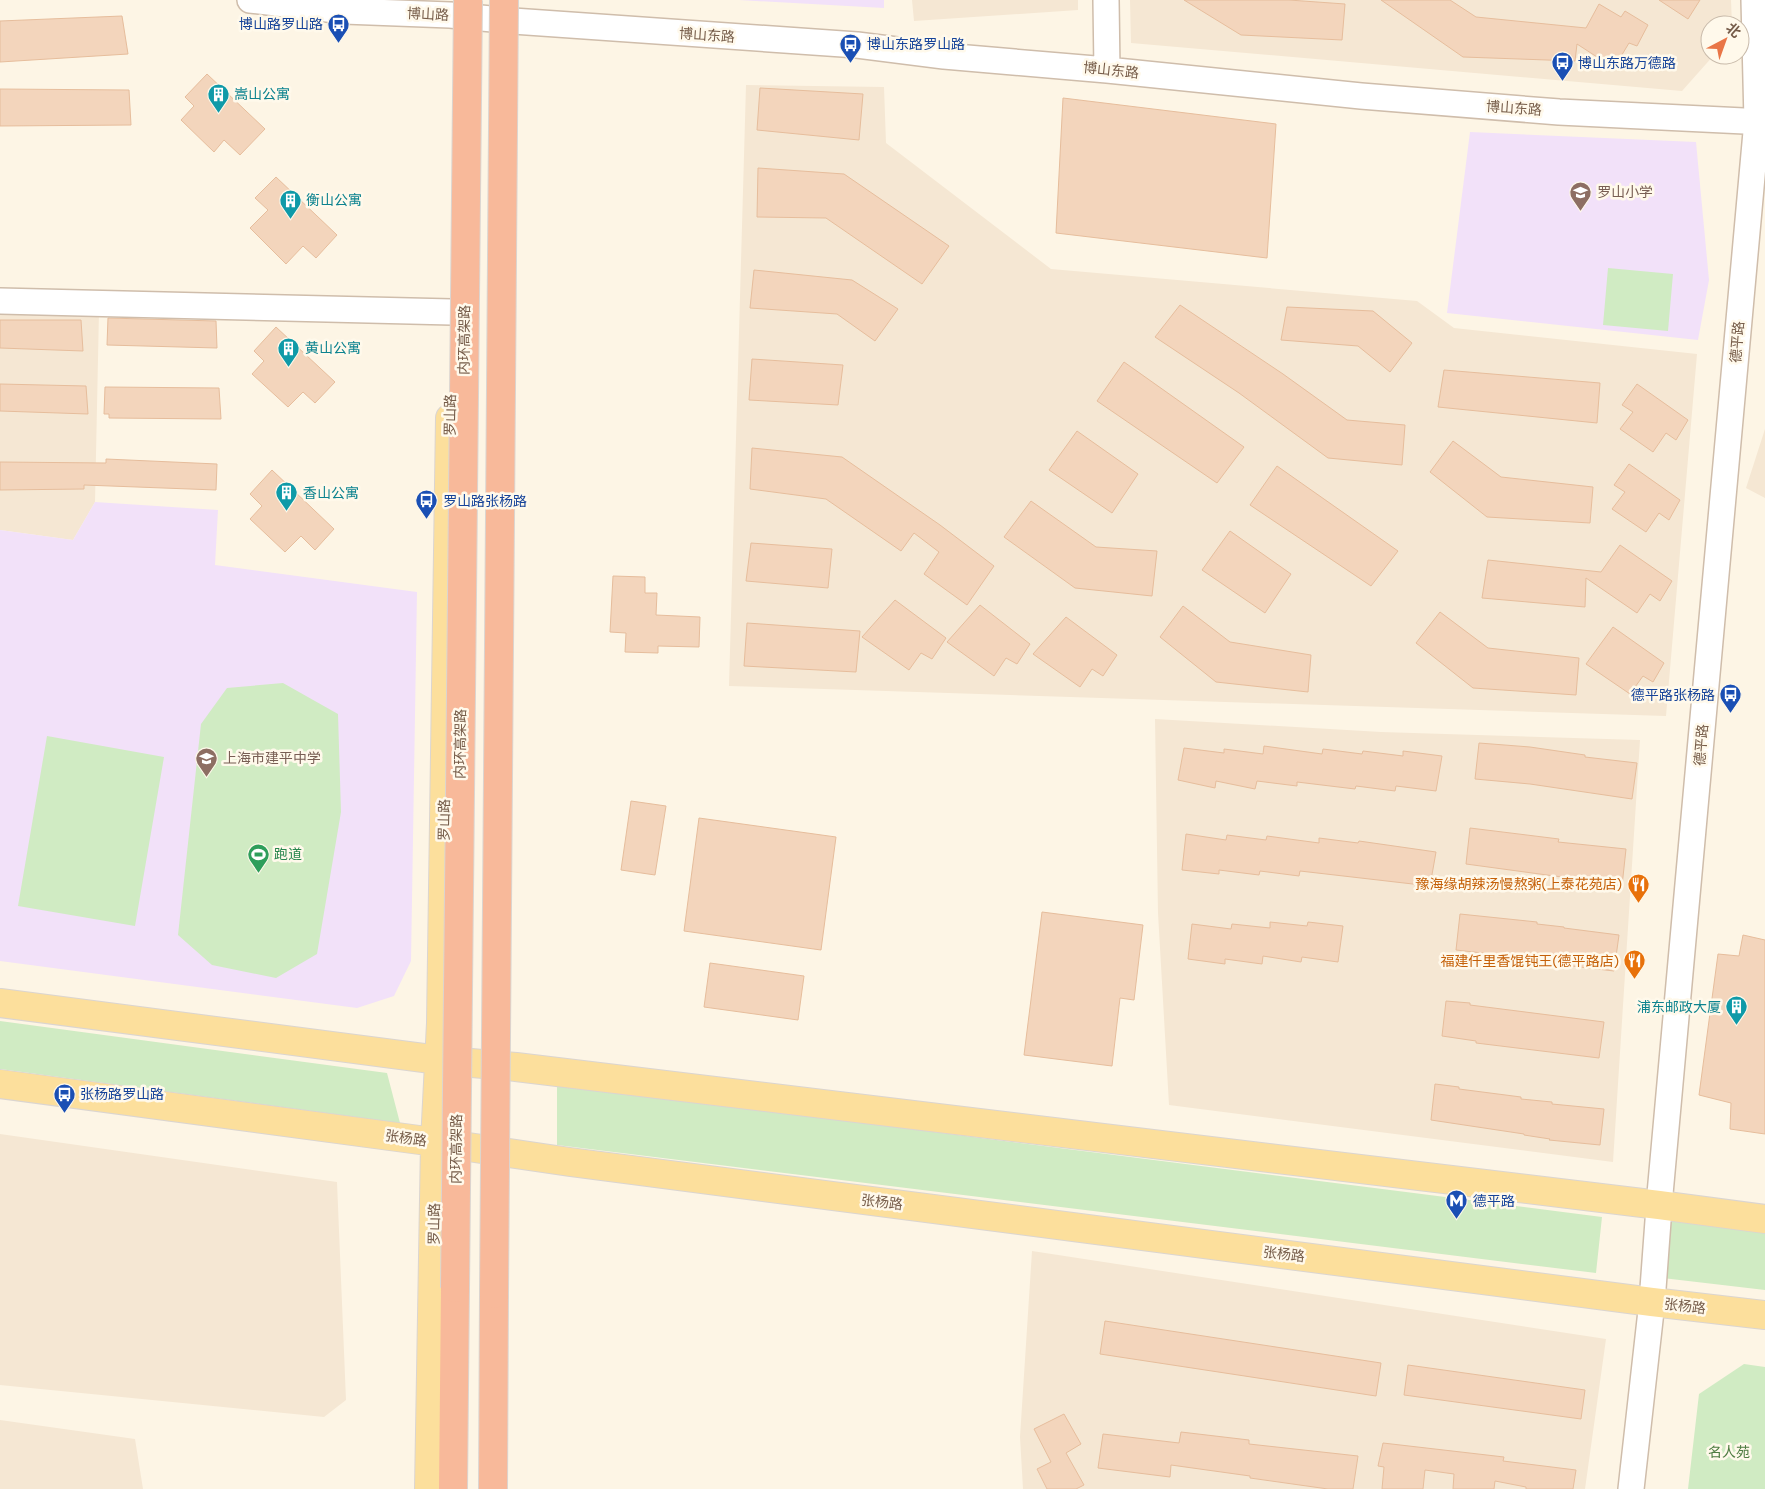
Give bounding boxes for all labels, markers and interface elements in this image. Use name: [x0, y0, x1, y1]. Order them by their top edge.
street label: 博山路: [407, 4, 449, 24]
bus stop icon: 博山路罗山路: [327, 12, 351, 43]
place label: 博山路罗山路: [239, 15, 323, 33]
north arrow: [1700, 15, 1750, 65]
text: 北: [1722, 19, 1745, 42]
street label: 博山东路: [678, 24, 736, 46]
bus stop icon: 博山东路罗山路: [839, 32, 863, 63]
place label: 博山东路罗山路: [867, 35, 965, 53]
bus stop icon: 博山东路万德路: [1550, 51, 1574, 82]
place label: 博山东路万德路: [1578, 54, 1676, 72]
street label: 博山东路: [1082, 58, 1140, 82]
building icon: 嵩山公寓: [206, 82, 230, 113]
place label: 嵩山公寓: [234, 85, 290, 103]
street label: 博山东路: [1485, 97, 1543, 119]
school or university icon: 罗山小学: [1569, 180, 1593, 211]
place label: 罗山小学: [1597, 183, 1653, 201]
building icon: 衡山公寓: [278, 188, 302, 219]
place label: 衡山公寓: [306, 191, 362, 209]
street label: 内环高架路: [454, 305, 474, 375]
street label: 德平路: [1726, 320, 1748, 364]
building icon: 黄山公寓: [277, 336, 301, 367]
place label: 黄山公寓: [305, 339, 361, 357]
street label: 罗山路: [441, 394, 459, 436]
building icon: 香山公寓: [275, 481, 299, 512]
place label: 香山公寓: [303, 484, 359, 502]
bus stop icon: 罗山路张杨路: [415, 489, 439, 520]
place label: 罗山路张杨路: [443, 492, 527, 510]
bus stop icon: 德平路张杨路: [1719, 683, 1743, 714]
place label: 德平路张杨路: [1631, 686, 1715, 704]
street label: 内环高架路: [450, 709, 470, 779]
street label: 德平路: [1690, 723, 1712, 767]
school or university icon: 上海市建平中学: [195, 746, 219, 777]
place label: 上海市建平中学: [223, 749, 321, 767]
street label: 罗山路: [435, 799, 453, 841]
sports icon: 跑道: [246, 842, 270, 873]
place label: 跑道: [274, 845, 302, 863]
restaurant icon: 豫海缘胡辣汤慢熬粥(上泰花苑店): [1626, 872, 1650, 903]
place label: 豫海缘胡辣汤慢熬粥(上泰花苑店): [1416, 875, 1622, 893]
restaurant icon: 福建仟里香馄钝王(德平路店): [1623, 949, 1647, 980]
place label: 福建仟里香馄钝王(德平路店): [1441, 952, 1619, 970]
building icon: 浦东邮政大厦: [1725, 995, 1749, 1026]
place label: 浦东邮政大厦: [1637, 998, 1721, 1016]
bus stop icon: 张杨路罗山路: [52, 1082, 76, 1113]
place label: 张杨路罗山路: [80, 1085, 164, 1103]
street label: 内环高架路: [446, 1114, 466, 1184]
street label: 张杨路: [384, 1126, 428, 1150]
metro station icon: 德平路: [1445, 1189, 1469, 1220]
street label: 张杨路: [860, 1191, 904, 1213]
place label: 德平路: [1473, 1192, 1515, 1210]
street label: 罗山路: [425, 1203, 443, 1245]
street label: 张杨路: [1262, 1243, 1306, 1265]
street label: 张杨路: [1663, 1295, 1707, 1317]
park label: 名人苑: [1708, 1443, 1750, 1461]

